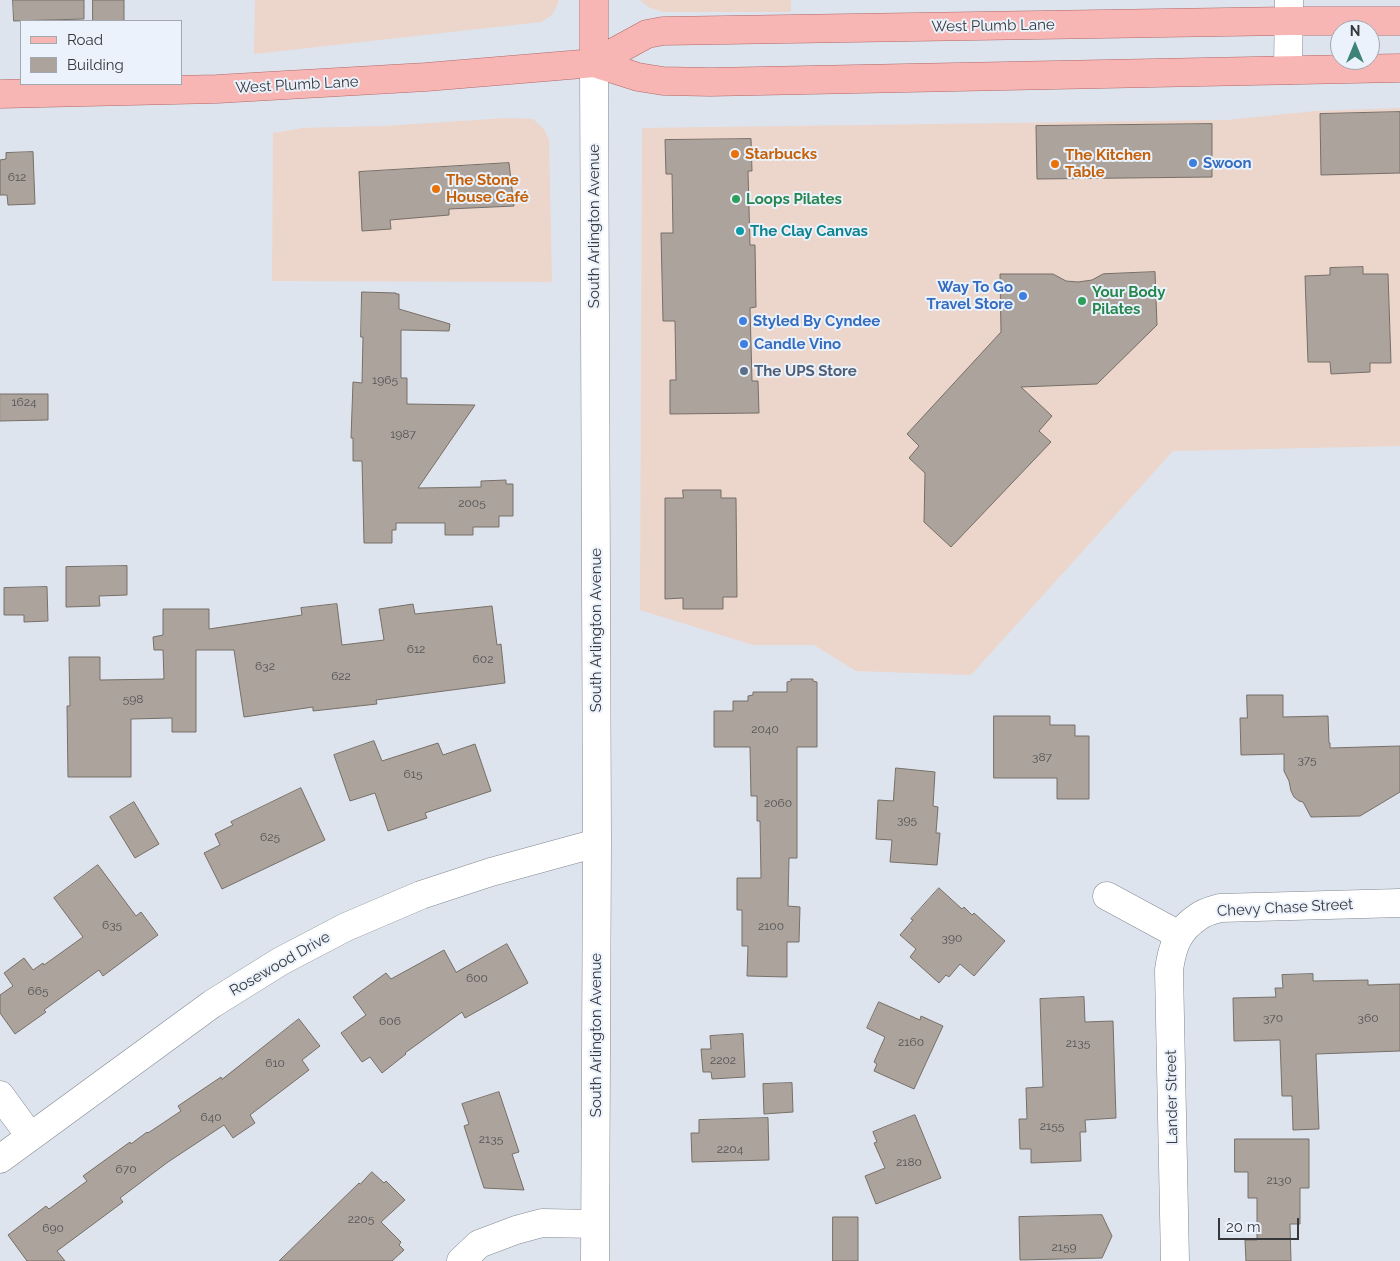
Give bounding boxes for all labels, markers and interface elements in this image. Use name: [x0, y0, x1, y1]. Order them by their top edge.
street label: West Plumb Lane: [931, 16, 1055, 36]
legend: [20, 20, 182, 85]
north arrow: [1330, 20, 1380, 70]
text: N: [1350, 23, 1360, 39]
text: Road: [67, 31, 103, 49]
text: Building: [67, 56, 124, 74]
street label: West Plumb Lane: [235, 73, 359, 97]
street label: South Arlington Avenue: [585, 144, 603, 308]
place label: Starbucks: [745, 145, 817, 163]
place label: The Kitchen Table: [1065, 146, 1151, 181]
marker: Starbucks: [729, 148, 741, 160]
place label: Swoon: [1203, 154, 1251, 172]
marker: Swoon: [1187, 157, 1199, 169]
marker: The Kitchen Table: [1049, 158, 1061, 170]
house number: 612: [8, 170, 26, 184]
place label: The Stone House Café: [446, 171, 529, 206]
marker: The Stone House Café: [430, 183, 442, 195]
place label: Loops Pilates: [746, 190, 842, 208]
marker: Loops Pilates: [730, 193, 742, 205]
place label: The Clay Canvas: [750, 222, 868, 240]
marker: The Clay Canvas: [734, 225, 746, 237]
place label: Way To Go Travel Store: [927, 278, 1013, 313]
place label: Your Body Pilates: [1092, 283, 1165, 318]
marker: Way To Go Travel Store: [1017, 290, 1029, 302]
marker: Your Body Pilates: [1076, 295, 1088, 307]
place label: Styled By Cyndee: [753, 312, 880, 330]
marker: Styled By Cyndee: [737, 315, 749, 327]
place label: Candle Vino: [754, 335, 841, 353]
marker: Candle Vino: [738, 338, 750, 350]
place label: The UPS Store: [754, 362, 857, 380]
marker: The UPS Store: [738, 365, 750, 377]
house number: 1965: [372, 373, 398, 387]
house number: 1624: [11, 395, 37, 409]
house number: 1987: [390, 427, 416, 441]
house number: 2005: [458, 496, 486, 510]
street label: South Arlington Avenue: [587, 548, 605, 712]
house number: 612: [407, 642, 425, 656]
house number: 602: [473, 652, 493, 666]
house number: 632: [255, 659, 275, 673]
house number: 622: [331, 669, 351, 683]
house number: 598: [123, 692, 143, 706]
house number: 2040: [751, 722, 779, 736]
house number: 387: [1032, 750, 1052, 764]
house number: 375: [1297, 753, 1317, 767]
house number: 615: [404, 767, 422, 781]
house number: 2060: [764, 796, 792, 810]
house number: 395: [897, 813, 917, 827]
house number: 625: [260, 830, 280, 844]
street label: Chevy Chase Street: [1216, 895, 1354, 921]
house number: 635: [102, 918, 122, 932]
house number: 2100: [758, 919, 784, 933]
street label: Rosewood Drive: [227, 928, 333, 1000]
house number: 390: [942, 931, 962, 945]
street label: South Arlington Avenue: [587, 953, 605, 1117]
house number: 600: [466, 971, 488, 985]
house number: 665: [27, 984, 49, 998]
house number: 370: [1263, 1011, 1283, 1025]
house number: 360: [1358, 1011, 1378, 1025]
house number: 606: [379, 1014, 401, 1028]
house number: 2160: [898, 1035, 924, 1049]
house number: 2135: [1066, 1036, 1090, 1050]
street label: Lander Street: [1162, 1050, 1182, 1144]
house number: 2202: [710, 1053, 736, 1067]
house number: 610: [265, 1056, 285, 1070]
house number: 640: [200, 1110, 222, 1124]
house number: 2155: [1040, 1119, 1064, 1133]
house number: 2135: [479, 1132, 503, 1146]
house number: 2204: [717, 1142, 743, 1156]
house number: 2180: [896, 1155, 922, 1169]
house number: 670: [116, 1162, 136, 1176]
house number: 2130: [1266, 1173, 1292, 1187]
scale bar: [1220, 1208, 1301, 1240]
house number: 2205: [348, 1212, 374, 1226]
text: 20 m: [1226, 1218, 1261, 1236]
house number: 690: [42, 1221, 64, 1235]
house number: 2159: [1052, 1240, 1076, 1254]

